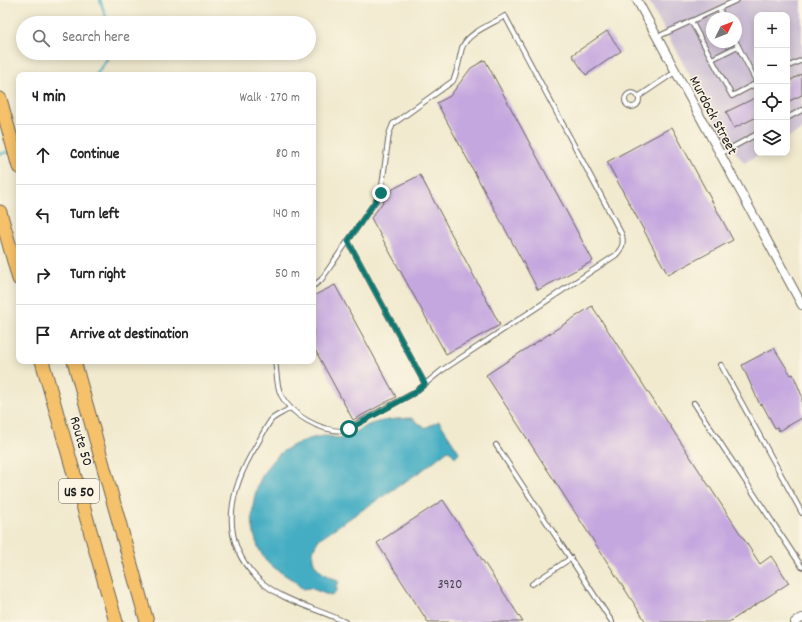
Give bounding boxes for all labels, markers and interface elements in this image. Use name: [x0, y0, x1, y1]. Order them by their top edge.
north arrow: [706, 12, 742, 48]
map controls: [754, 12, 790, 156]
button: +: [754, 12, 790, 48]
search box: [16, 16, 316, 60]
icon: search: [30, 27, 52, 49]
text: Search here: [62, 27, 130, 49]
button: −: [754, 48, 790, 84]
street label: Murdock Street: [682, 73, 742, 160]
button: locate: [754, 84, 790, 120]
text: 4 min: [32, 86, 66, 110]
text: Walk · 270 m: [239, 89, 300, 108]
button: layers: [754, 120, 790, 156]
icon: ahead: [32, 144, 54, 166]
text: Continue: [70, 144, 119, 166]
text: 80 m: [276, 145, 300, 164]
route end: [372, 184, 390, 202]
icon: left: [32, 204, 54, 226]
text: Turn left: [70, 204, 119, 226]
text: 140 m: [273, 205, 300, 224]
icon: right: [32, 264, 54, 286]
text: Turn right: [70, 264, 126, 286]
text: 50 m: [275, 265, 300, 284]
icon: arrive: [32, 324, 54, 346]
text: Arrive at destination: [70, 324, 188, 346]
street label: Route 50: [62, 414, 98, 469]
route start: [340, 420, 358, 438]
road number: US 50: [59, 479, 99, 503]
house number: 3920: [438, 576, 462, 595]

